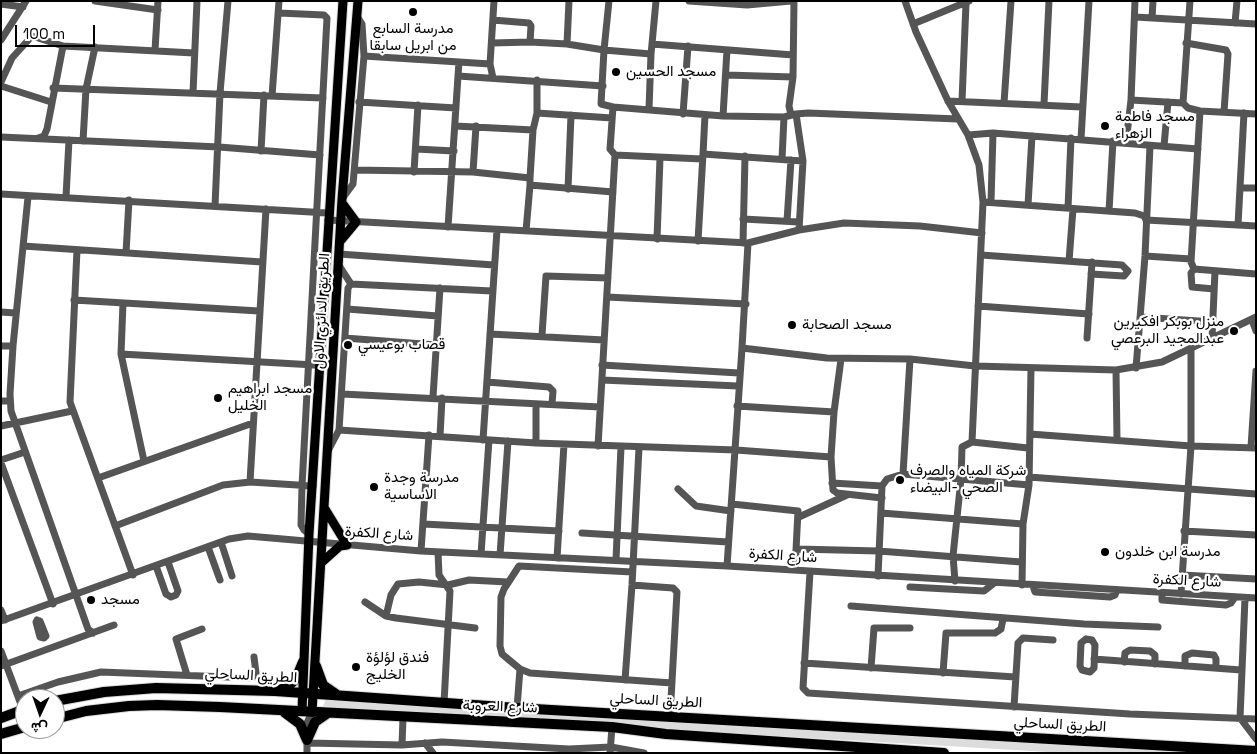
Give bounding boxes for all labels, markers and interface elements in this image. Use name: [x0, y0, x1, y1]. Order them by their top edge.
marker: مدرسة السابع من ابريل سابقا: [407, 6, 419, 18]
scale bar: [18, 15, 98, 47]
place label: مدرسة السابع من ابريل سابقا: [369, 20, 457, 55]
text: 100 m: [23, 24, 65, 43]
place label: مسجد الحسين: [626, 63, 716, 81]
marker: مسجد الحسين: [610, 66, 622, 78]
place label: مسجد فاطمة الزهراء: [1115, 108, 1195, 143]
marker: مسجد فاطمة الزهراء: [1099, 120, 1111, 132]
street label: الطريق الدائري الاول: [310, 253, 334, 369]
place label: منزل بوبكر افكيرين عبدالمجيد البرعصي: [1111, 313, 1224, 348]
place label: مسجد الصحابة: [802, 316, 892, 334]
marker: مسجد الصحابة: [786, 319, 798, 331]
marker: منزل بوبكر افكيرين عبدالمجيد البرعصي: [1228, 325, 1240, 337]
place label: قصاب بوعيسي: [358, 336, 445, 354]
marker: قصاب بوعيسي: [342, 339, 354, 351]
place label: مسجد ابراهيم الخليل: [228, 380, 312, 415]
marker: مسجد ابراهيم الخليل: [212, 392, 224, 404]
place label: شركة المياه والصرف الصحي -البيضاء: [910, 462, 1026, 497]
place label: مدرسة وجدة الاساسية: [384, 469, 459, 504]
marker: شركة المياه والصرف الصحي -البيضاء: [894, 474, 906, 486]
marker: مدرسة وجدة الاساسية: [368, 481, 380, 493]
street label: شارع الكفرة: [344, 523, 414, 545]
place label: مدرسة ابن خلدون: [1115, 543, 1221, 561]
street label: شارع الكفرة: [748, 545, 818, 567]
marker: مدرسة ابن خلدون: [1099, 546, 1111, 558]
street label: شارع الكفرة: [1152, 570, 1222, 592]
place label: مسجد: [101, 591, 140, 609]
marker: مسجد: [85, 594, 97, 606]
place label: فندق لؤلؤة الخليج: [366, 649, 429, 684]
marker: فندق لؤلؤة الخليج: [350, 661, 362, 673]
street label: الطريق الساحلي: [204, 665, 298, 687]
north arrow: [15, 689, 65, 739]
street label: الطريق الساحلي: [609, 690, 703, 712]
street label: شارع العروبة: [462, 697, 538, 717]
street label: الطريق الساحلي: [1013, 714, 1107, 736]
text: ش: [30, 719, 48, 737]

